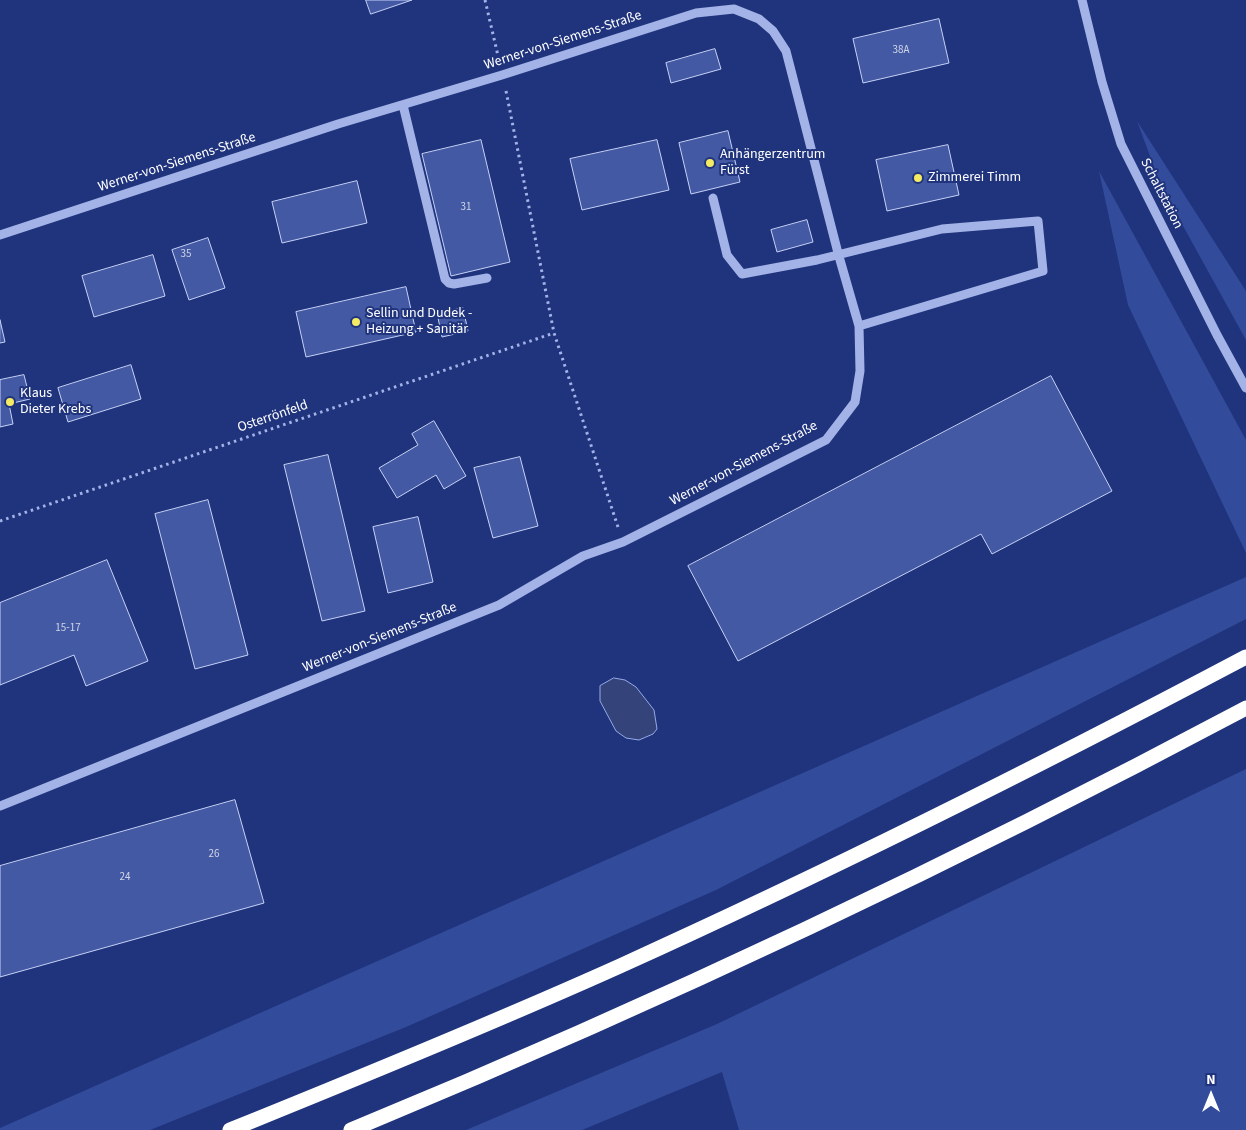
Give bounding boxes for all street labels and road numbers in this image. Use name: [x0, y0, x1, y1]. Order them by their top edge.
street label: Werner-von-Siemens-Straße: [482, 8, 644, 74]
street label: Werner-von-Siemens-Straße: [96, 130, 258, 196]
street label: Schaltstation: [1136, 156, 1186, 232]
street label: Osterrönfeld: [236, 397, 310, 437]
street label: Werner-von-Siemens-Straße: [667, 418, 821, 510]
street label: Werner-von-Siemens-Straße: [301, 599, 459, 677]

